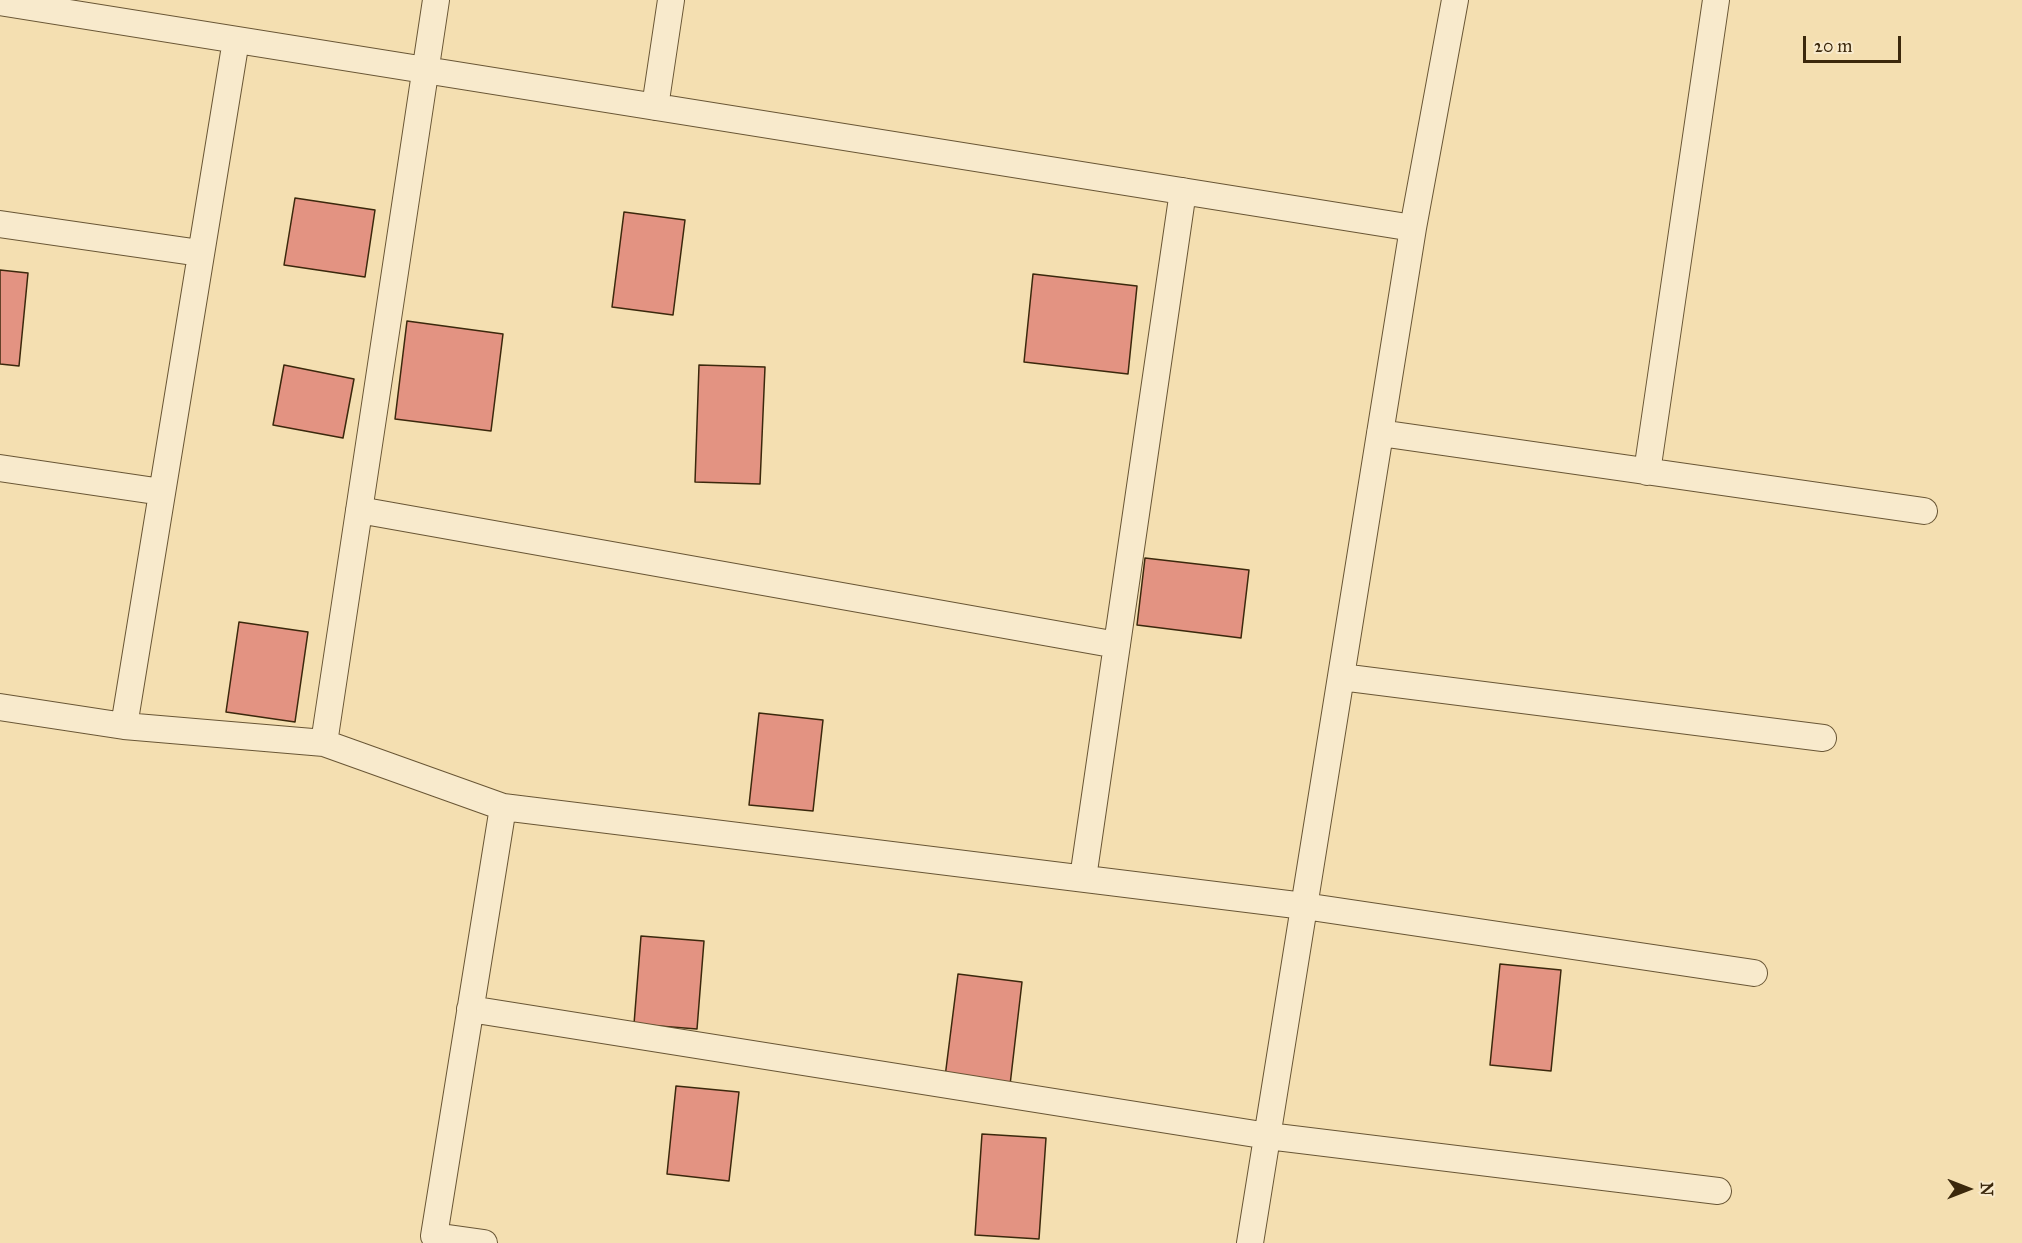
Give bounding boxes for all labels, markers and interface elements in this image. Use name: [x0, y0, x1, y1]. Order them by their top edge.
scale bar: [1806, 24, 1904, 62]
text: 20 m: [1814, 35, 1852, 57]
north arrow: [1938, 1159, 1998, 1219]
text: N: [1977, 1182, 1996, 1196]

